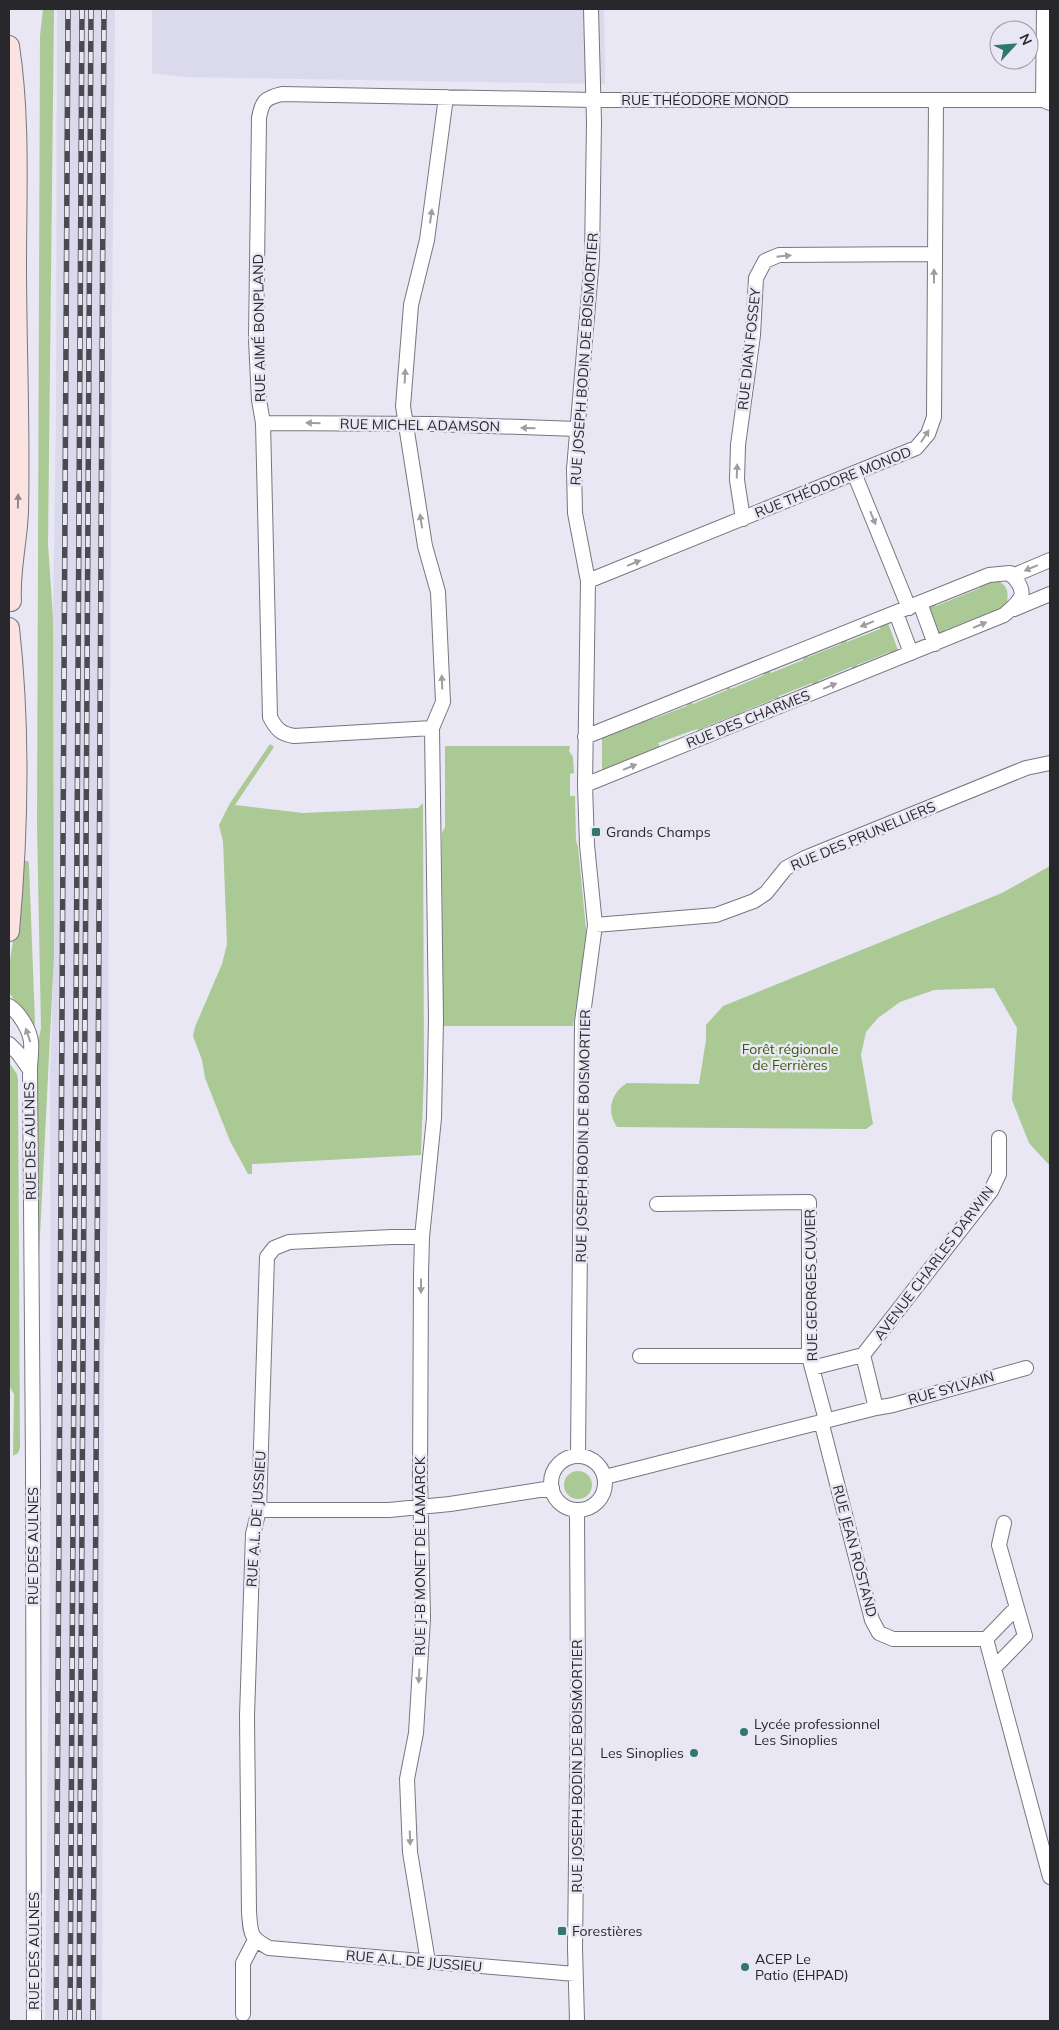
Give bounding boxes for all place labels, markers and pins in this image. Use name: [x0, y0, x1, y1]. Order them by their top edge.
place label: Grands Champs: [606, 823, 711, 841]
marker: Grands Champs: [590, 826, 602, 838]
place label: Lycée professionnel Les Sinoplies: [754, 1715, 880, 1749]
marker: Lycée professionnel Les Sinoplies: [738, 1726, 750, 1738]
place label: Les Sinoplies: [600, 1744, 684, 1762]
marker: Les Sinoplies: [688, 1747, 700, 1759]
place label: Forestières: [572, 1922, 643, 1940]
marker: Forestières: [556, 1925, 568, 1937]
place label: ACEP Le Patio (EHPAD): [755, 1950, 849, 1984]
marker: ACEP Le Patio (EHPAD): [739, 1961, 751, 1973]

